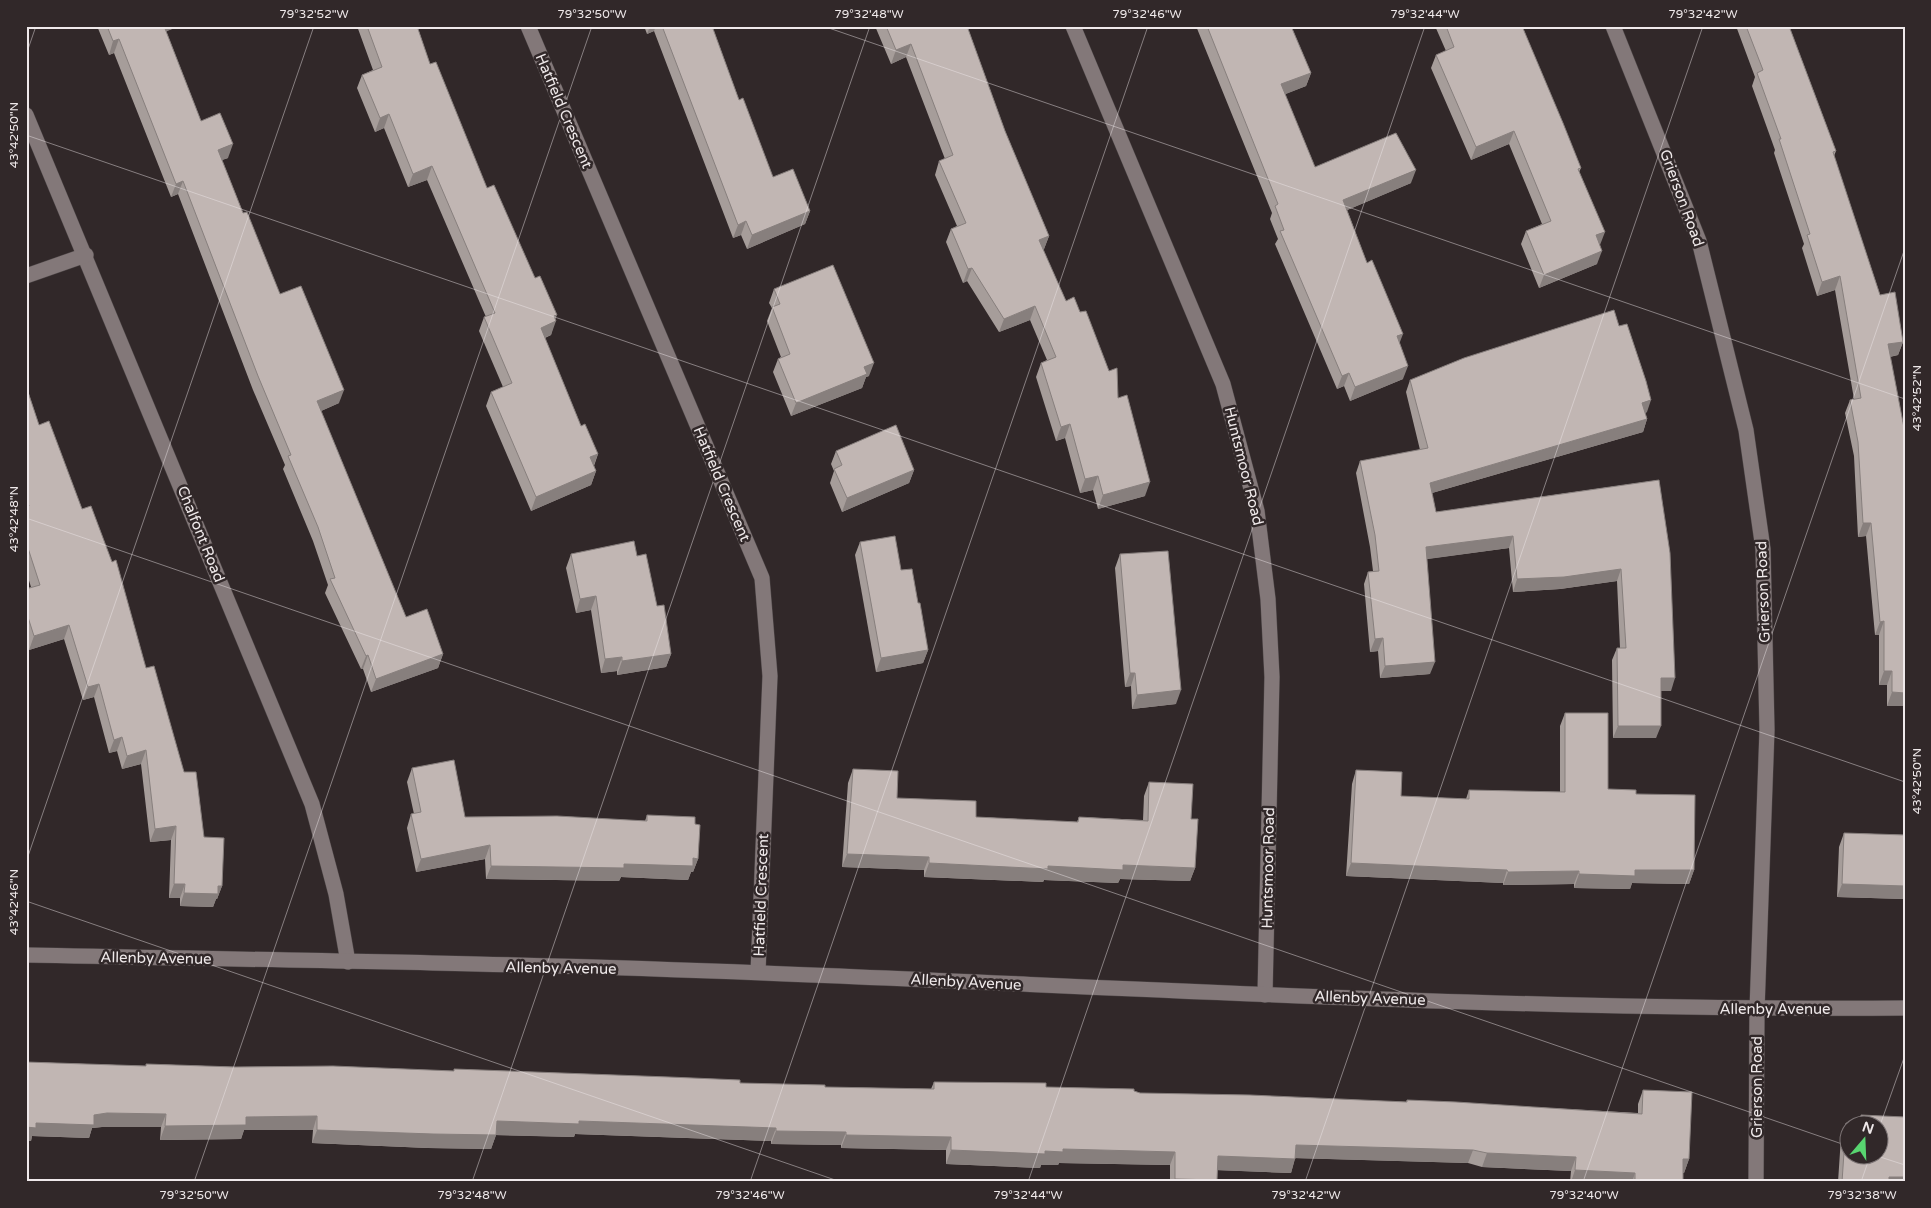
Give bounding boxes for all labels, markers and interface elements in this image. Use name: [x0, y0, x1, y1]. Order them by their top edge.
text: 79°32'52"W: [279, 7, 349, 21]
text: 79°32'50"W: [557, 7, 627, 21]
text: 79°32'48"W: [834, 7, 904, 21]
text: 79°32'46"W: [1112, 7, 1182, 21]
text: 79°32'44"W: [1390, 7, 1460, 21]
text: 79°32'42"W: [1668, 7, 1738, 21]
street label: Hatfield Crescent: [532, 51, 596, 171]
text: 43°42'50"N: [7, 102, 21, 168]
street label: Grierson Road: [1656, 147, 1708, 249]
text: 43°42'52"N: [1910, 365, 1924, 431]
street label: Huntsmoor Road: [1221, 405, 1267, 527]
street label: Hatfield Crescent: [690, 424, 754, 544]
street label: Chalfont Road: [173, 483, 229, 585]
text: 43°42'48"N: [7, 486, 21, 552]
street label: Grierson Road: [1752, 541, 1774, 643]
text: 43°42'50"N: [1910, 748, 1924, 814]
street label: Huntsmoor Road: [1258, 807, 1278, 929]
street label: Hatfield Crescent: [750, 833, 772, 957]
text: 43°42'46"N: [7, 869, 21, 935]
street label: Allenby Avenue: [100, 948, 212, 968]
street label: Allenby Avenue: [505, 958, 617, 978]
street label: Allenby Avenue: [910, 970, 1022, 994]
street label: Allenby Avenue: [1314, 987, 1426, 1009]
street label: Allenby Avenue: [1719, 1000, 1831, 1018]
street label: Grierson Road: [1748, 1036, 1766, 1138]
north arrow: [1838, 1116, 1888, 1166]
text: N: [1860, 1118, 1876, 1138]
text: 79°32'50"W: [159, 1188, 229, 1202]
text: 79°32'48"W: [437, 1188, 507, 1202]
text: 79°32'46"W: [715, 1188, 785, 1202]
text: 79°32'44"W: [993, 1188, 1063, 1202]
text: 79°32'42"W: [1271, 1188, 1341, 1202]
text: 79°32'40"W: [1549, 1188, 1619, 1202]
text: 79°32'38"W: [1827, 1188, 1897, 1202]

